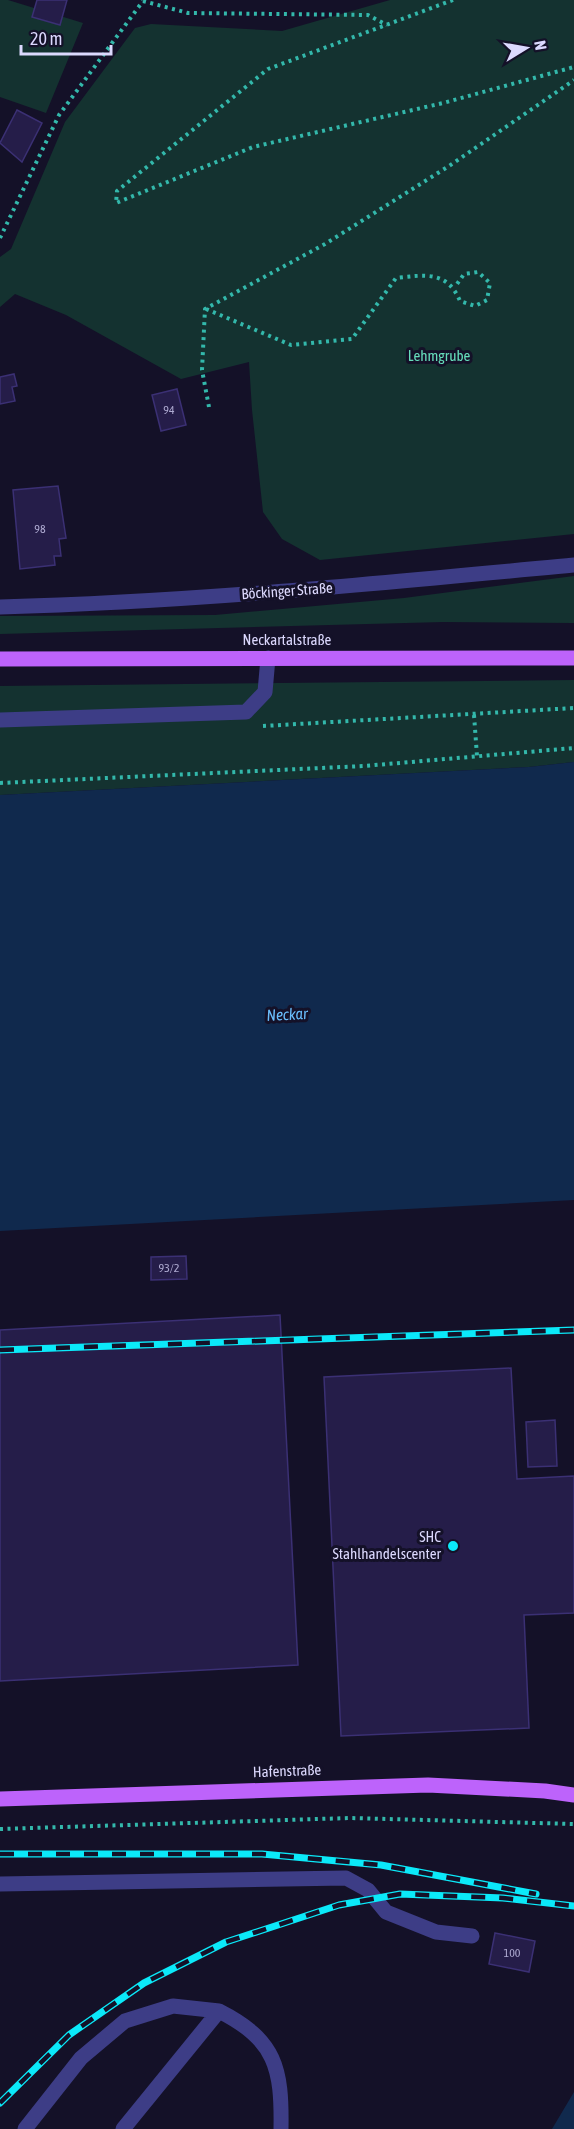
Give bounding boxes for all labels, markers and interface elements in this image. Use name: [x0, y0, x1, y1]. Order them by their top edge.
scale bar: [21, 18, 111, 56]
north arrow: [496, 18, 556, 78]
text: 20 m: [30, 28, 62, 49]
text: N: [531, 39, 550, 51]
park label: Lehmgrube: [408, 347, 471, 364]
house number: 94: [163, 403, 175, 417]
house number: 98: [34, 522, 46, 536]
street label: Böckinger Straße: [241, 579, 333, 602]
street label: Neckartalstraße: [243, 631, 332, 648]
water label: Neckar: [266, 1004, 309, 1024]
house number: 93/2: [159, 1261, 179, 1275]
place label: SHC Stahlhandelscenter: [332, 1528, 442, 1562]
marker: SHC Stahlhandelscenter: [446, 1539, 460, 1553]
street label: Hafenstraße: [252, 1761, 322, 1780]
house number: 100: [504, 1946, 521, 1960]

